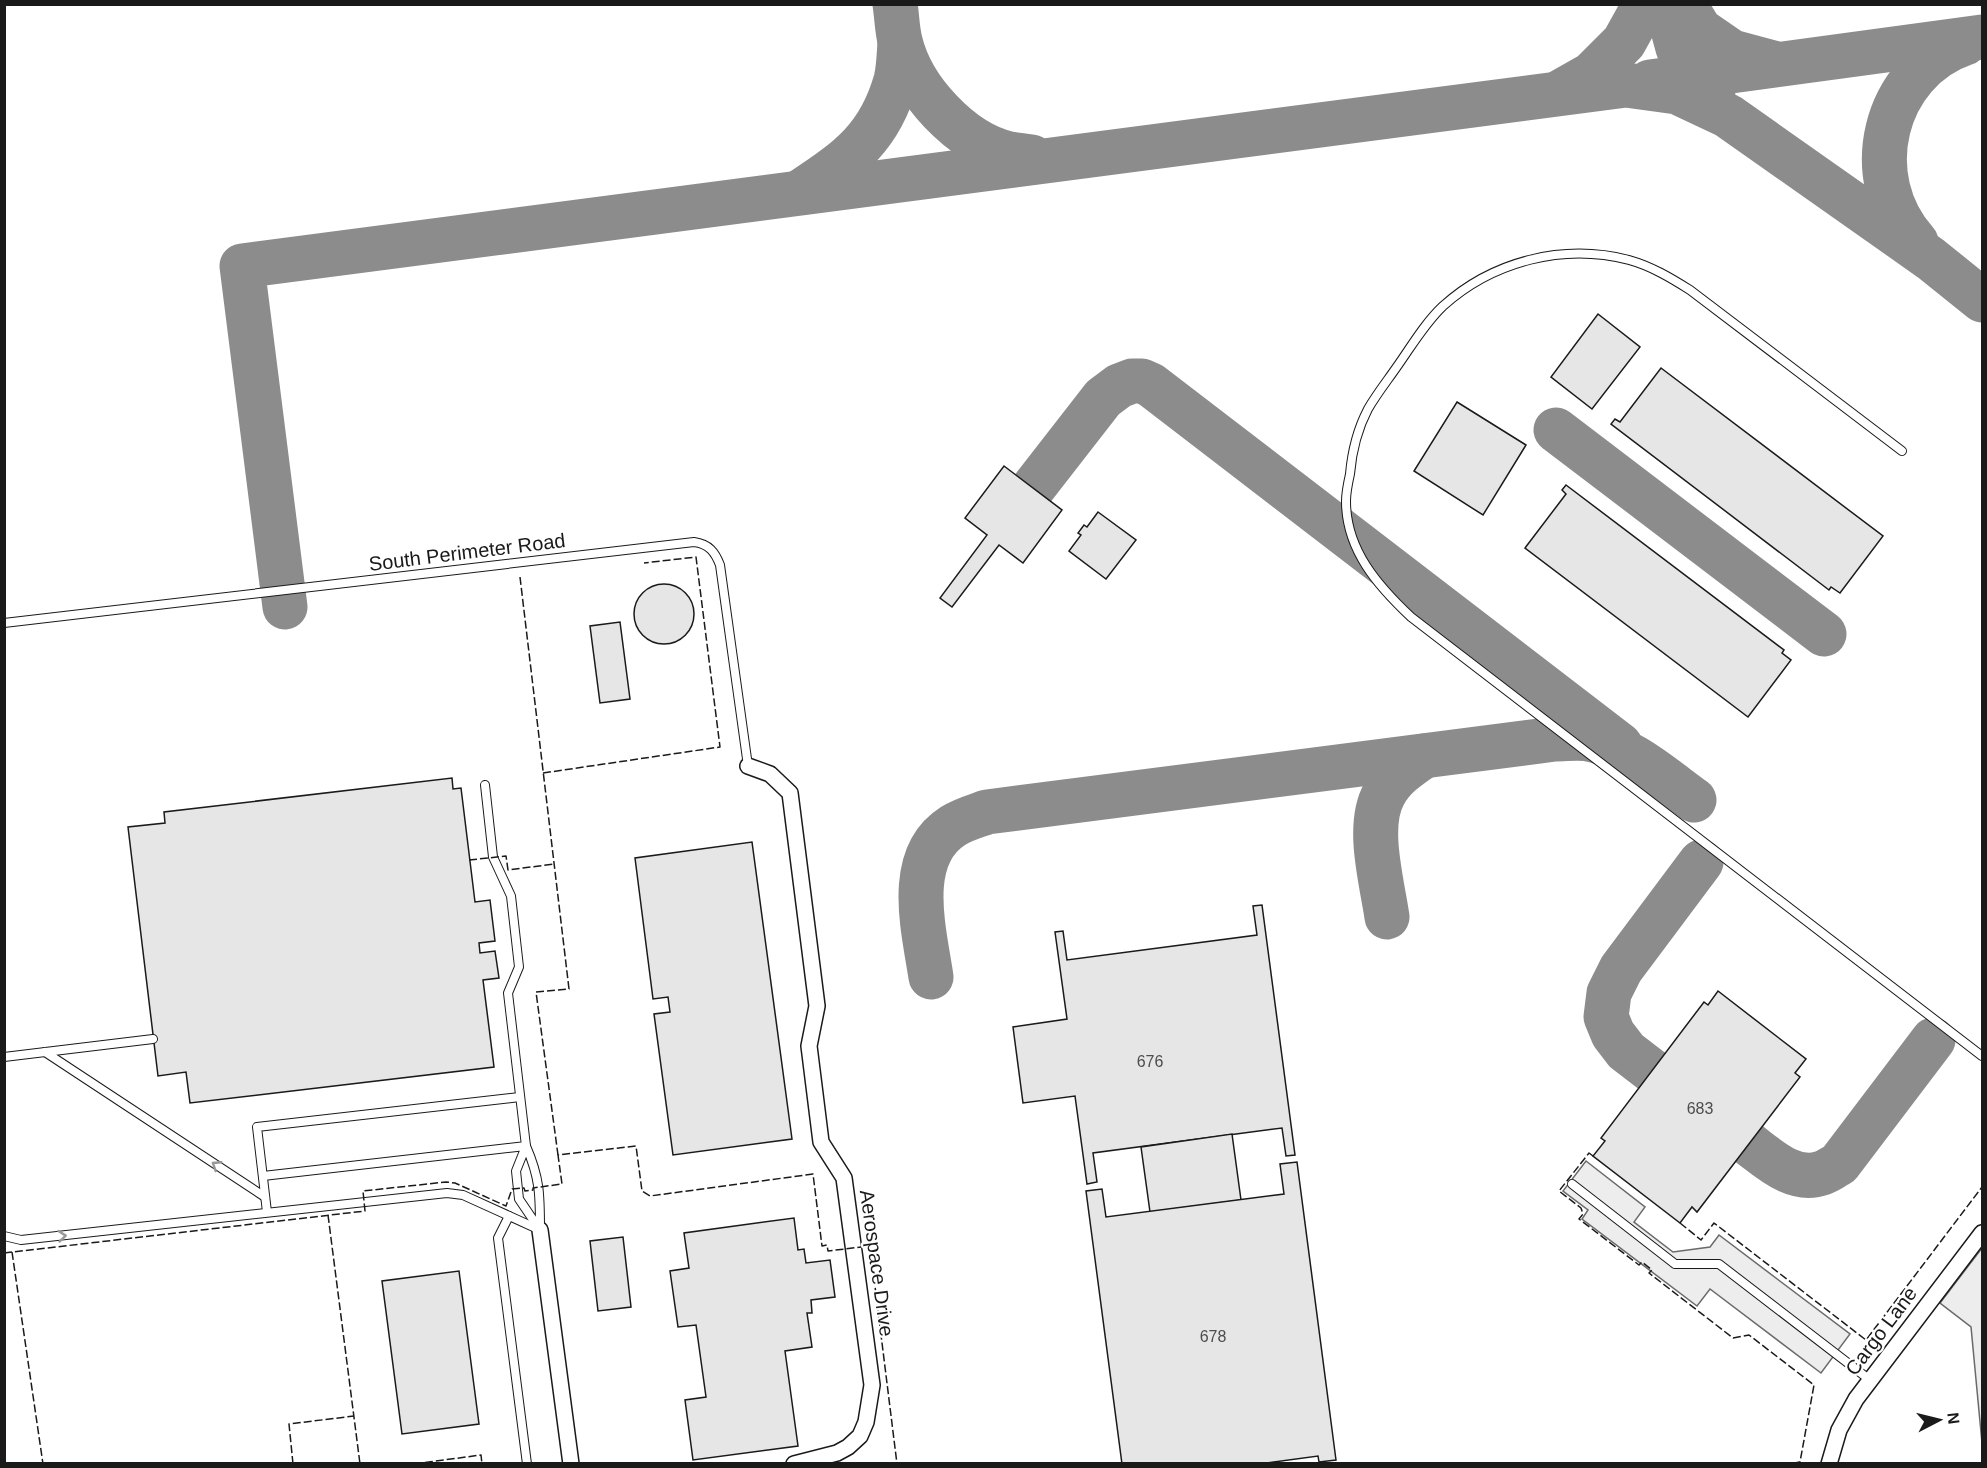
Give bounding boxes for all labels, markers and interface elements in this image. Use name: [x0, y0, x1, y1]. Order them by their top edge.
street label: South Perimeter Road: [367, 529, 567, 575]
house number: 676: [1137, 1053, 1163, 1070]
house number: 683: [1687, 1100, 1713, 1117]
one-way arrow: [212, 1160, 222, 1172]
street label: Aerospace Drive: [856, 1188, 898, 1338]
one-way arrow: [57, 1230, 67, 1242]
street label: Cargo Lane: [1841, 1283, 1921, 1379]
house number: 678: [1200, 1328, 1226, 1345]
north arrow: [1909, 1390, 1969, 1450]
text: N: [1944, 1411, 1963, 1425]

